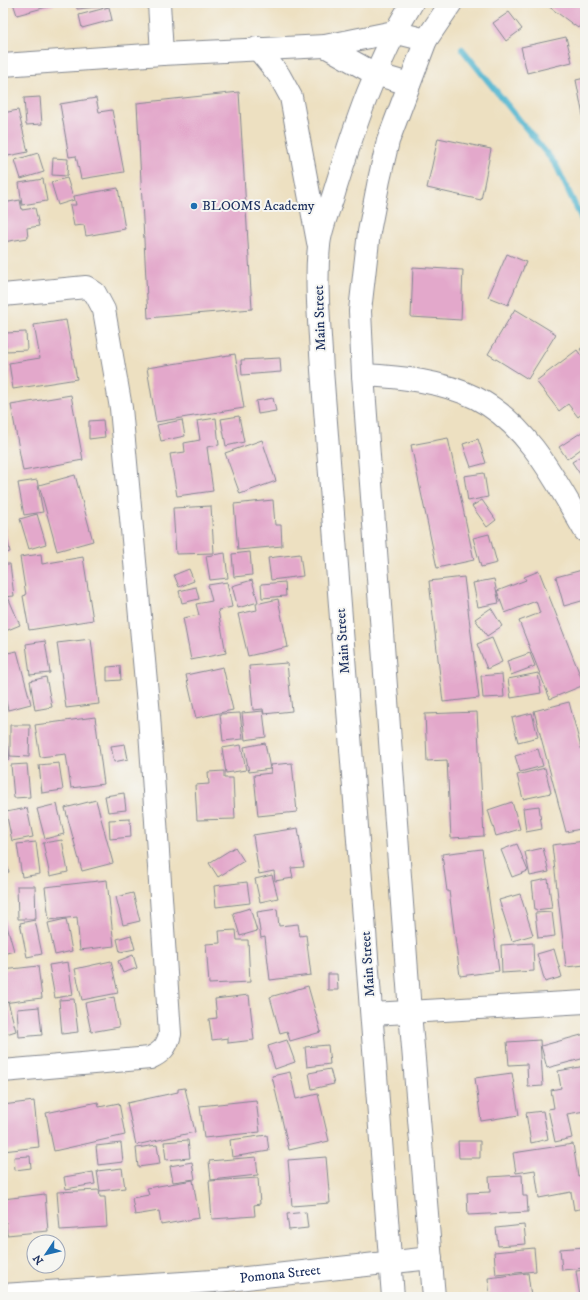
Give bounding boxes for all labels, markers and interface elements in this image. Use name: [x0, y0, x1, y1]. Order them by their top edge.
place label: BLOOMS Academy: [202, 197, 315, 215]
marker: BLOOMS Academy: [189, 201, 199, 211]
street label: Main Street: [310, 284, 330, 351]
street label: Main Street: [332, 607, 354, 674]
street label: Main Street: [357, 930, 379, 997]
north arrow: [26, 1234, 66, 1274]
text: N: [30, 1251, 47, 1267]
street label: Pomona Street: [239, 1261, 322, 1288]

